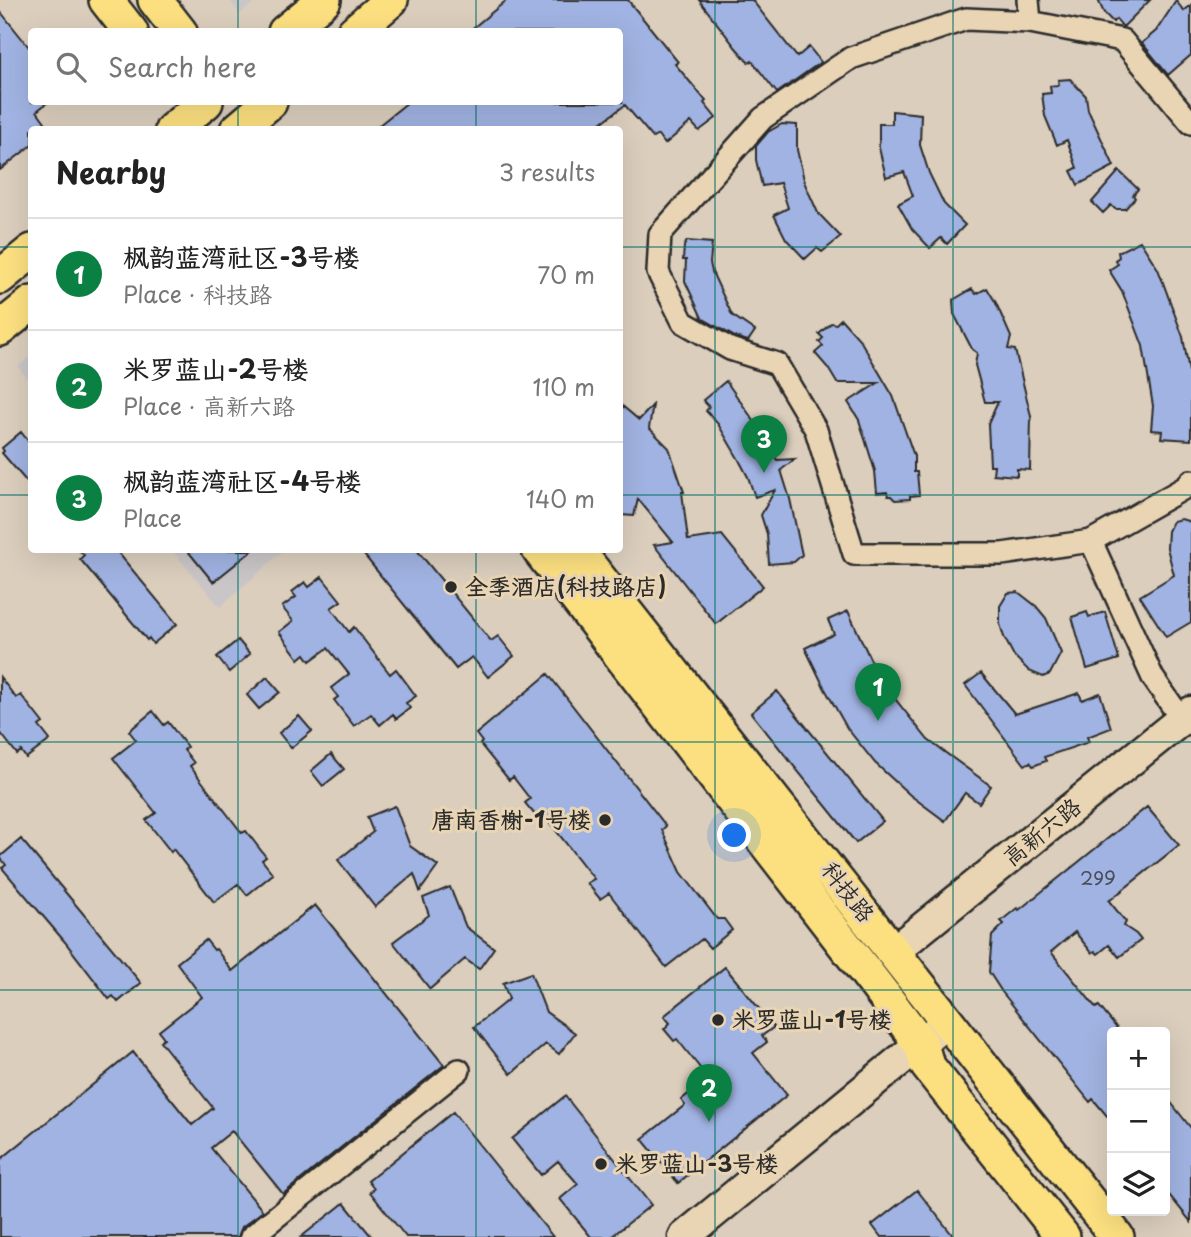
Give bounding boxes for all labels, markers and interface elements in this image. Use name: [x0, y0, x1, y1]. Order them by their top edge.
search box: [28, 28, 623, 105]
text: Search here: [108, 47, 257, 86]
icon: search: [52, 48, 90, 86]
text: Nearby: [56, 149, 166, 194]
text: 3 results: [499, 154, 595, 189]
text: 枫韵蓝湾社区-3号楼: [123, 237, 360, 276]
text: 1: [74, 257, 85, 292]
text: 70 m: [537, 257, 595, 292]
text: Place · 科技路: [123, 276, 272, 311]
text: 米罗蓝山-2号楼: [123, 349, 309, 388]
text: 2: [71, 369, 87, 404]
text: 110 m: [533, 369, 595, 404]
text: Place · 高新六路: [123, 388, 295, 423]
pin: 3: [741, 415, 787, 473]
text: 枫韵蓝湾社区-4号楼: [123, 461, 361, 500]
text: 3: [71, 481, 87, 516]
text: 140 m: [526, 481, 595, 516]
text: Place: [123, 500, 182, 535]
place label: 全季酒店(科技路店): [465, 568, 666, 603]
marker: 全季酒店(科技路店): [443, 579, 459, 595]
pin: 1: [855, 663, 901, 721]
street label: 高新六路: [994, 788, 1088, 873]
place label: 唐南香榭-1号楼: [431, 801, 591, 836]
marker: 唐南香榭-1号楼: [597, 812, 613, 828]
your location: [717, 818, 751, 852]
street label: 科技路: [814, 853, 884, 929]
house number: 299: [1080, 863, 1116, 891]
place label: 米罗蓝山-1号楼: [732, 1001, 892, 1036]
marker: 米罗蓝山-1号楼: [710, 1012, 726, 1028]
map controls: [1107, 1027, 1170, 1216]
button: +: [1107, 1027, 1170, 1090]
pin: 2: [686, 1064, 732, 1122]
button: −: [1107, 1090, 1170, 1153]
place label: 米罗蓝山-3号楼: [615, 1145, 778, 1180]
button: layers: [1107, 1153, 1170, 1216]
marker: 米罗蓝山-3号楼: [593, 1156, 609, 1172]

